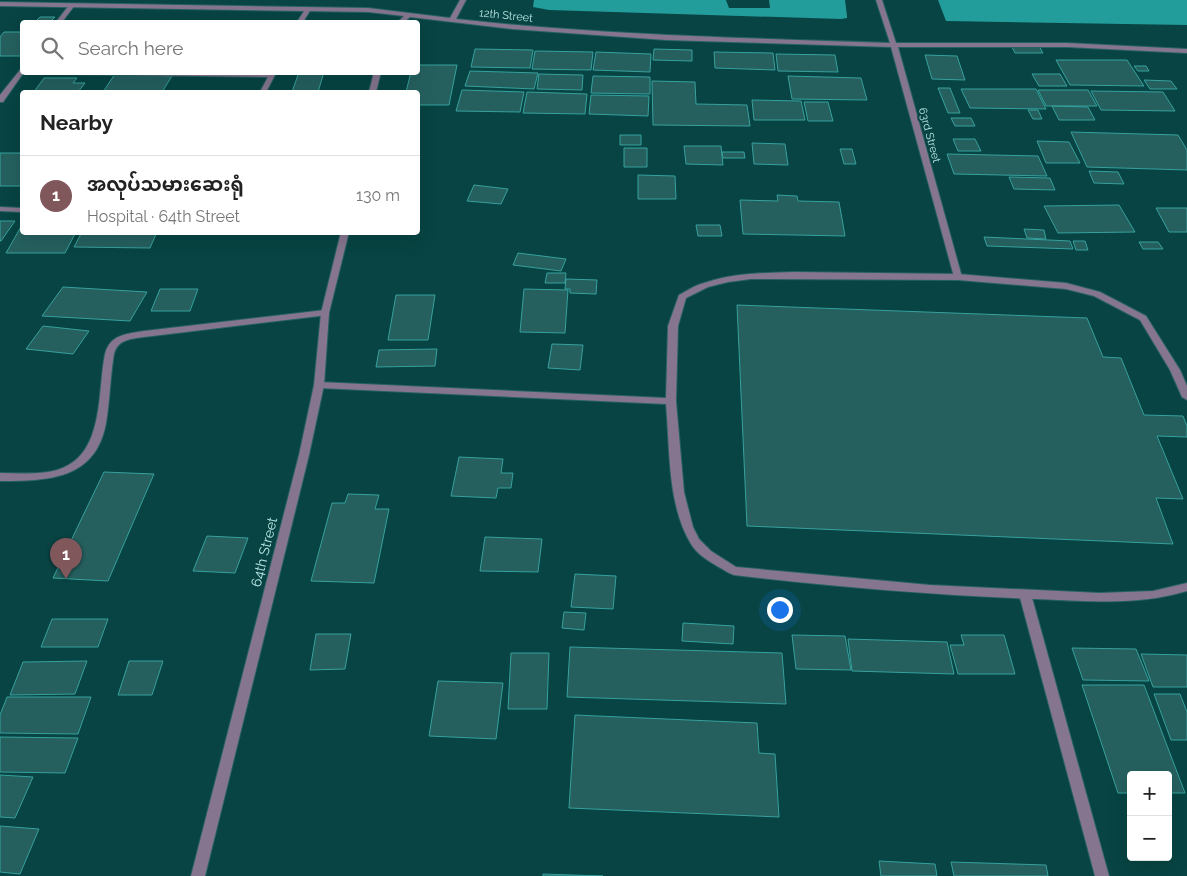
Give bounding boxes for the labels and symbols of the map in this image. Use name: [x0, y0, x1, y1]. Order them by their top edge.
street label: 12th Street: [478, 6, 534, 25]
street label: 63rd Street: [916, 106, 943, 164]
street label: 64th Street: [248, 515, 280, 589]
pin: 1: [50, 538, 82, 579]
your location: [767, 597, 793, 623]

